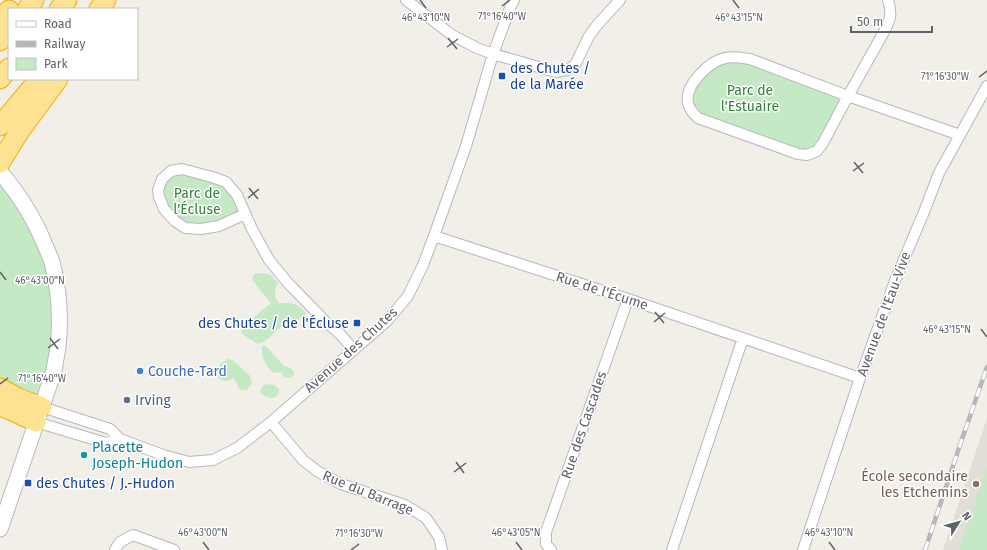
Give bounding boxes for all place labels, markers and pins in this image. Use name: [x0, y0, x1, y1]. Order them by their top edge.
place label: des Chutes / de la Marée: [510, 60, 590, 93]
marker: des Chutes / de la Marée: [497, 71, 507, 81]
place label: des Chutes / de l'Écluse: [198, 314, 349, 332]
marker: des Chutes / de l'Écluse: [352, 318, 362, 328]
place label: Couche-Tard: [148, 363, 227, 380]
marker: Couche-Tard: [135, 366, 145, 376]
place label: Irving: [135, 392, 172, 409]
marker: Irving: [122, 395, 132, 405]
place label: Placette Joseph-Hudon: [92, 439, 183, 472]
marker: Placette Joseph-Hudon: [79, 450, 89, 460]
place label: École secondaire les Etchemins: [861, 467, 968, 501]
place label: des Chutes / J.-Hudon: [36, 475, 175, 492]
marker: des Chutes / J.-Hudon: [23, 478, 33, 488]
marker: École secondaire les Etchemins: [971, 479, 981, 489]

